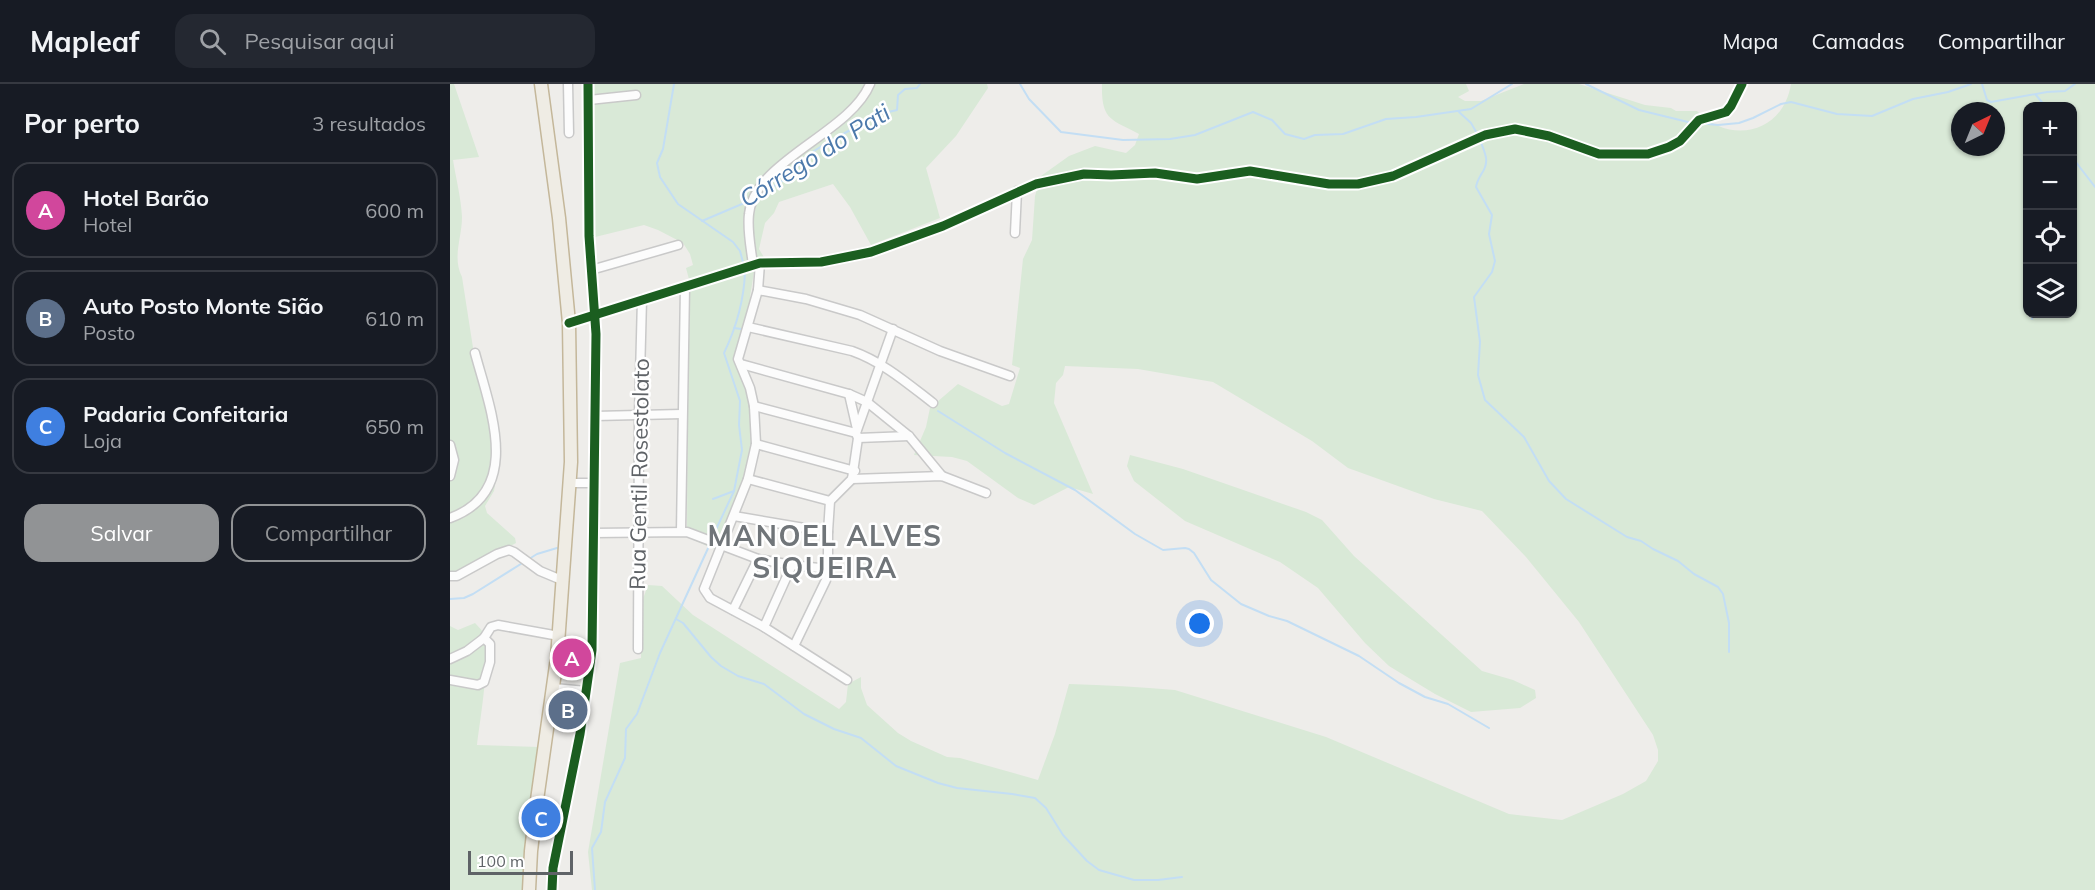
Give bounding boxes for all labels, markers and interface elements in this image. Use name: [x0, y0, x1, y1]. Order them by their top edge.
search box: [175, 14, 595, 68]
text: Mapleaf: [30, 24, 139, 59]
icon: search: [196, 25, 229, 58]
text: Pesquisar aqui: [244, 27, 394, 55]
text: Mapa: [1723, 28, 1778, 54]
text: Camadas: [1811, 28, 1905, 54]
text: Compartilhar: [1938, 28, 2065, 54]
water label: Córrego do Pati: [734, 97, 896, 213]
north arrow: [1951, 102, 2005, 156]
map controls: [2023, 102, 2077, 318]
button: +: [2023, 102, 2077, 156]
text: Por perto: [24, 107, 140, 140]
text: 3 resultados: [312, 111, 426, 136]
button: −: [2023, 156, 2077, 210]
text: Hotel Barão: [83, 184, 209, 212]
text: A: [38, 198, 53, 223]
text: 600 m: [365, 198, 424, 223]
button: locate: [2023, 210, 2077, 264]
text: Hotel: [83, 212, 132, 237]
button: layers: [2023, 264, 2077, 318]
text: Auto Posto Monte Sião: [83, 292, 324, 320]
text: B: [39, 306, 52, 331]
text: 610 m: [365, 306, 424, 331]
text: Posto: [83, 320, 135, 345]
street label: Rua Gentil Rosestolato: [623, 358, 655, 590]
text: Padaria Confeitaria: [83, 400, 288, 428]
text: C: [39, 414, 52, 439]
text: 650 m: [365, 414, 424, 439]
text: Loja: [83, 428, 122, 453]
button: Salvar: [24, 504, 219, 562]
button: Compartilhar: [231, 504, 426, 562]
district label: MANOEL ALVES SIQUEIRA: [708, 518, 942, 585]
your location: [1185, 609, 1214, 638]
pin: A: [552, 636, 592, 680]
pin: B: [548, 688, 588, 732]
pin: C: [522, 796, 560, 840]
scale bar: [468, 848, 573, 876]
text: 100 m: [477, 851, 524, 871]

